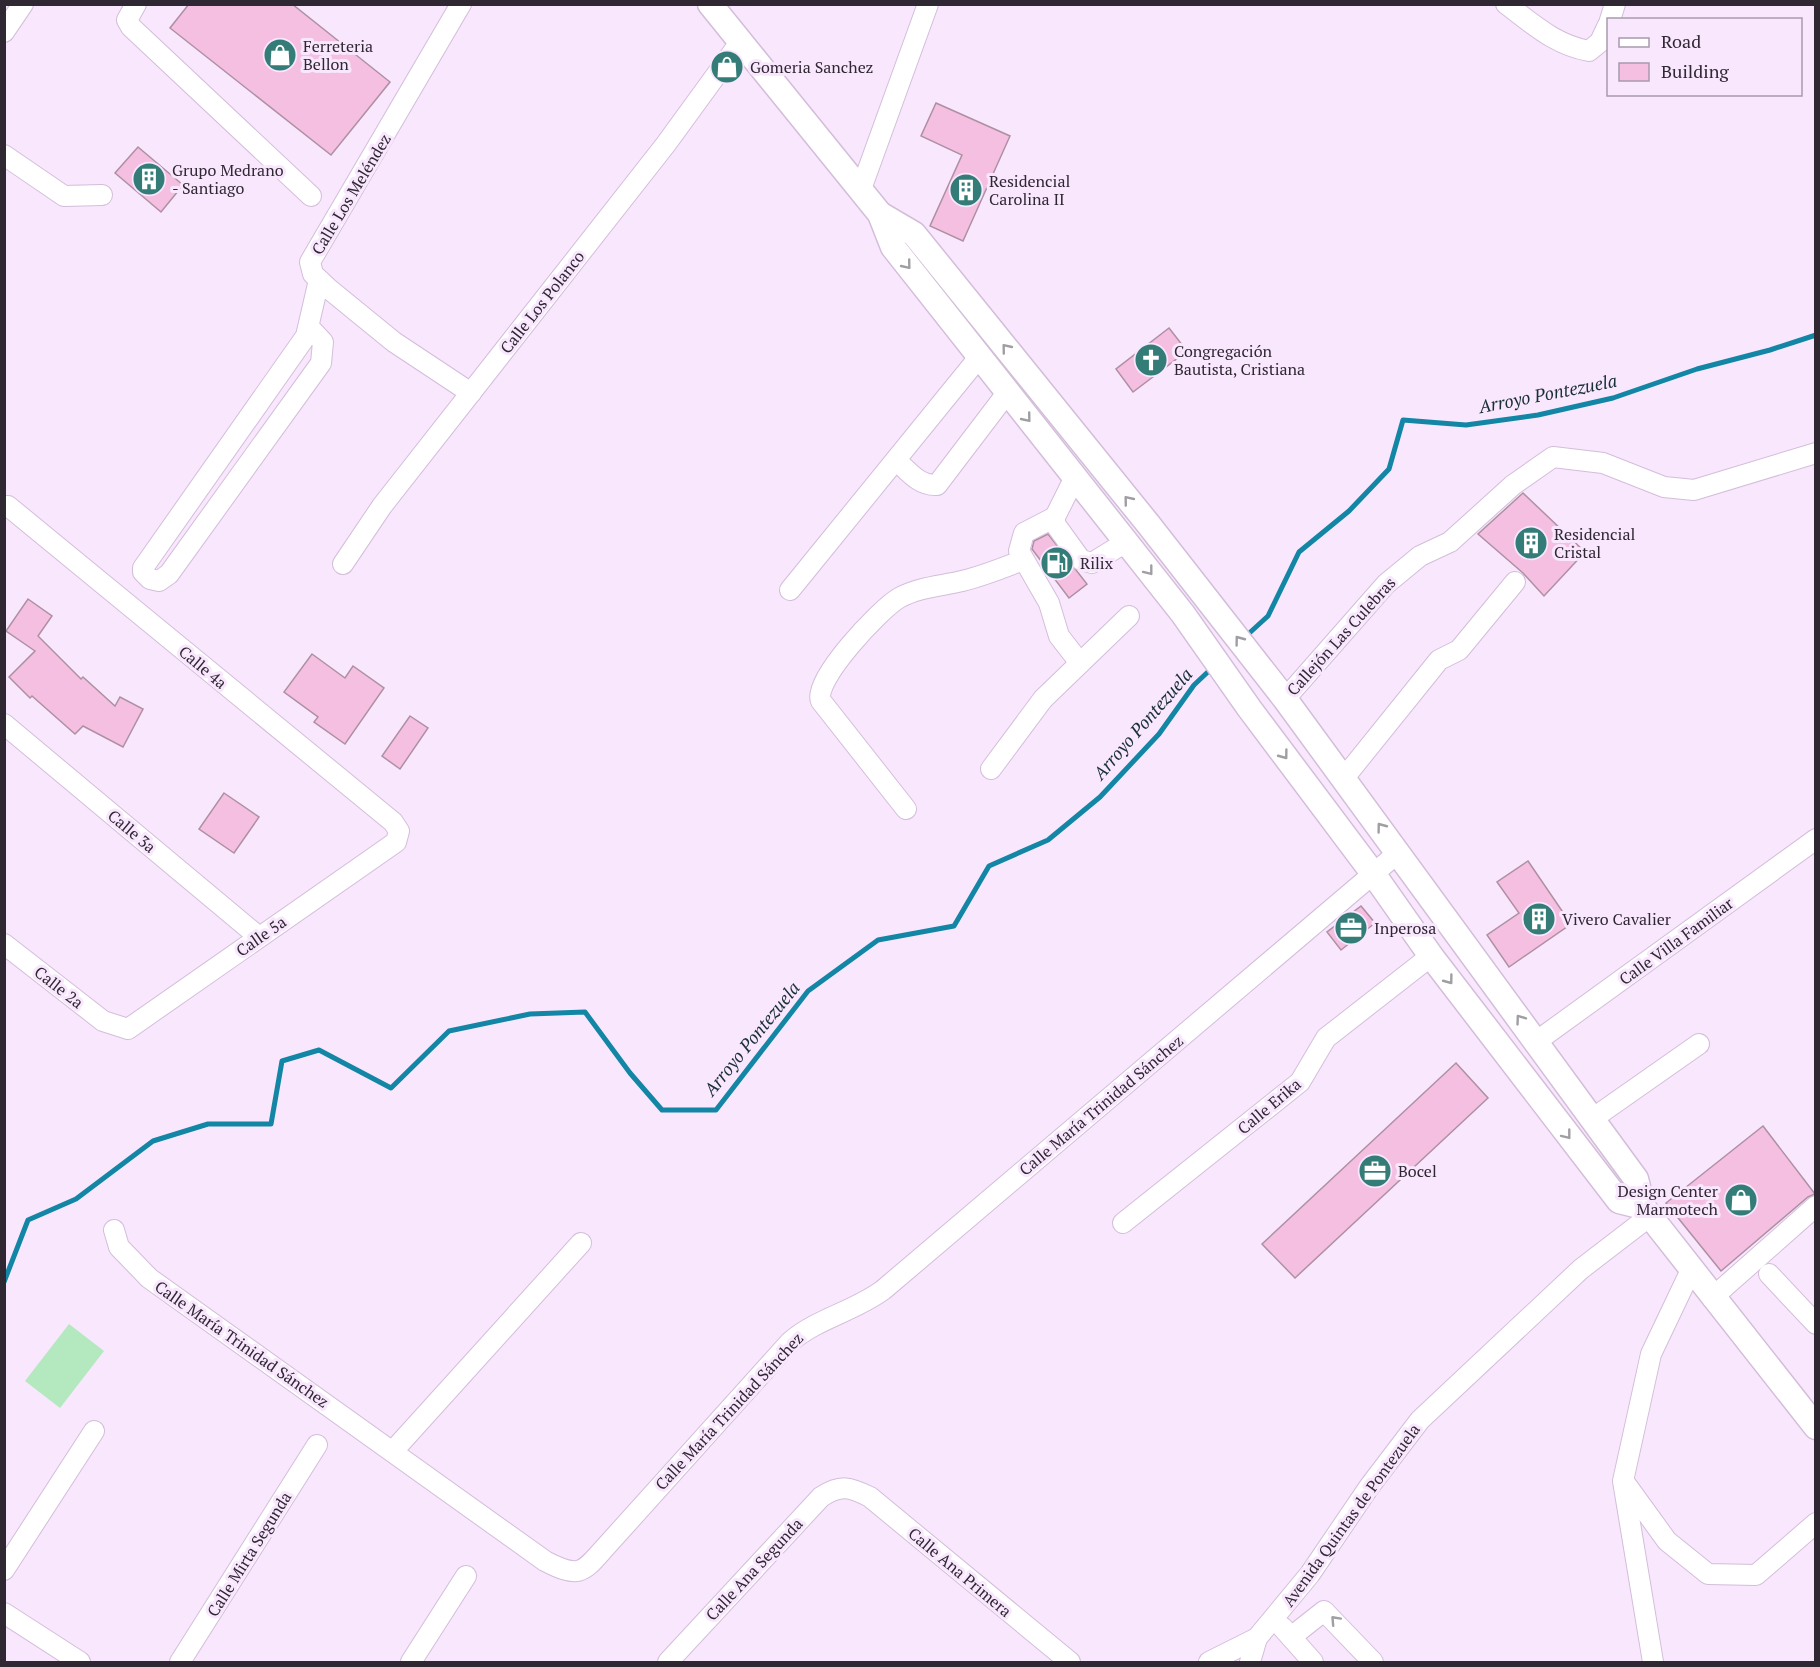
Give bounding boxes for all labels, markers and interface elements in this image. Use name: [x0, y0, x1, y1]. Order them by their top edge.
legend: [1607, 18, 1802, 96]
text: Road: [1661, 29, 1701, 53]
place label: Ferreteria Bellon: [303, 35, 373, 75]
shop icon: Ferreteria Bellon: [262, 37, 298, 73]
shop icon: Gomeria Sanchez: [709, 49, 745, 85]
place label: Gomeria Sanchez: [750, 56, 873, 78]
text: Building: [1661, 59, 1729, 83]
street label: Calle Los Meléndez: [306, 130, 396, 258]
place label: Grupo Medrano - Santiago: [172, 159, 284, 199]
building icon: Grupo Medrano - Santiago: [131, 161, 167, 197]
place label: Residencial Carolina II: [989, 170, 1070, 210]
building icon: Residencial Carolina II: [948, 172, 984, 208]
street label: Calle Los Polanco: [495, 246, 589, 358]
one-way arrow: [899, 258, 910, 269]
place label: Congregación Bautista, Cristiana: [1174, 340, 1305, 380]
church icon: Congregación Bautista, Cristiana: [1133, 342, 1169, 378]
one-way arrow: [1002, 344, 1013, 355]
water label: Arroyo Pontezuela: [1476, 368, 1619, 418]
one-way arrow: [1020, 411, 1031, 422]
one-way arrow: [1125, 495, 1136, 506]
place label: Residencial Cristal: [1554, 523, 1635, 563]
building icon: Residencial Cristal: [1513, 525, 1549, 561]
fuel station icon: Rilix: [1039, 545, 1075, 581]
place label: Rilix: [1080, 552, 1114, 574]
one-way arrow: [1141, 564, 1152, 575]
street label: Callejón Las Culebras: [1282, 572, 1400, 700]
one-way arrow: [1235, 636, 1246, 647]
street label: Calle 4a: [174, 640, 232, 694]
water label: Arroyo Pontezuela: [1086, 662, 1197, 785]
one-way arrow: [1277, 748, 1288, 759]
street label: Calle 3a: [103, 804, 161, 858]
one-way arrow: [1377, 823, 1388, 834]
street label: Calle Villa Familiar: [1614, 892, 1738, 990]
building icon: Vivero Cavalier: [1521, 901, 1557, 937]
place label: Vivero Cavalier: [1562, 908, 1672, 930]
office icon: Inperosa: [1333, 910, 1369, 946]
street label: Calle 5a: [232, 911, 290, 961]
place label: Inperosa: [1374, 917, 1436, 939]
street label: Calle 2a: [30, 961, 88, 1013]
one-way arrow: [1442, 973, 1453, 984]
water label: Arroyo Pontezuela: [697, 976, 805, 1101]
one-way arrow: [1517, 1014, 1528, 1025]
street label: Calle María Trinidad Sánchez: [1014, 1030, 1188, 1180]
street label: Calle Erika: [1233, 1073, 1305, 1139]
one-way arrow: [1560, 1128, 1571, 1139]
office icon: Bocel: [1357, 1153, 1393, 1189]
place label: Bocel: [1398, 1160, 1437, 1182]
place label: Design Center Marmotech: [1617, 1180, 1719, 1220]
shop icon: Design Center Marmotech: [1723, 1182, 1759, 1218]
street label: Calle María Trinidad Sánchez: [151, 1275, 333, 1413]
street label: Calle María Trinidad Sánchez: [650, 1327, 808, 1495]
street label: Avenida Quintas de Pontezuela: [1277, 1419, 1425, 1611]
street label: Calle Mirta Segunda: [202, 1487, 296, 1621]
street label: Calle Ana Segunda: [701, 1513, 807, 1625]
street label: Calle Ana Primera: [904, 1522, 1016, 1622]
one-way arrow: [1331, 1616, 1342, 1626]

